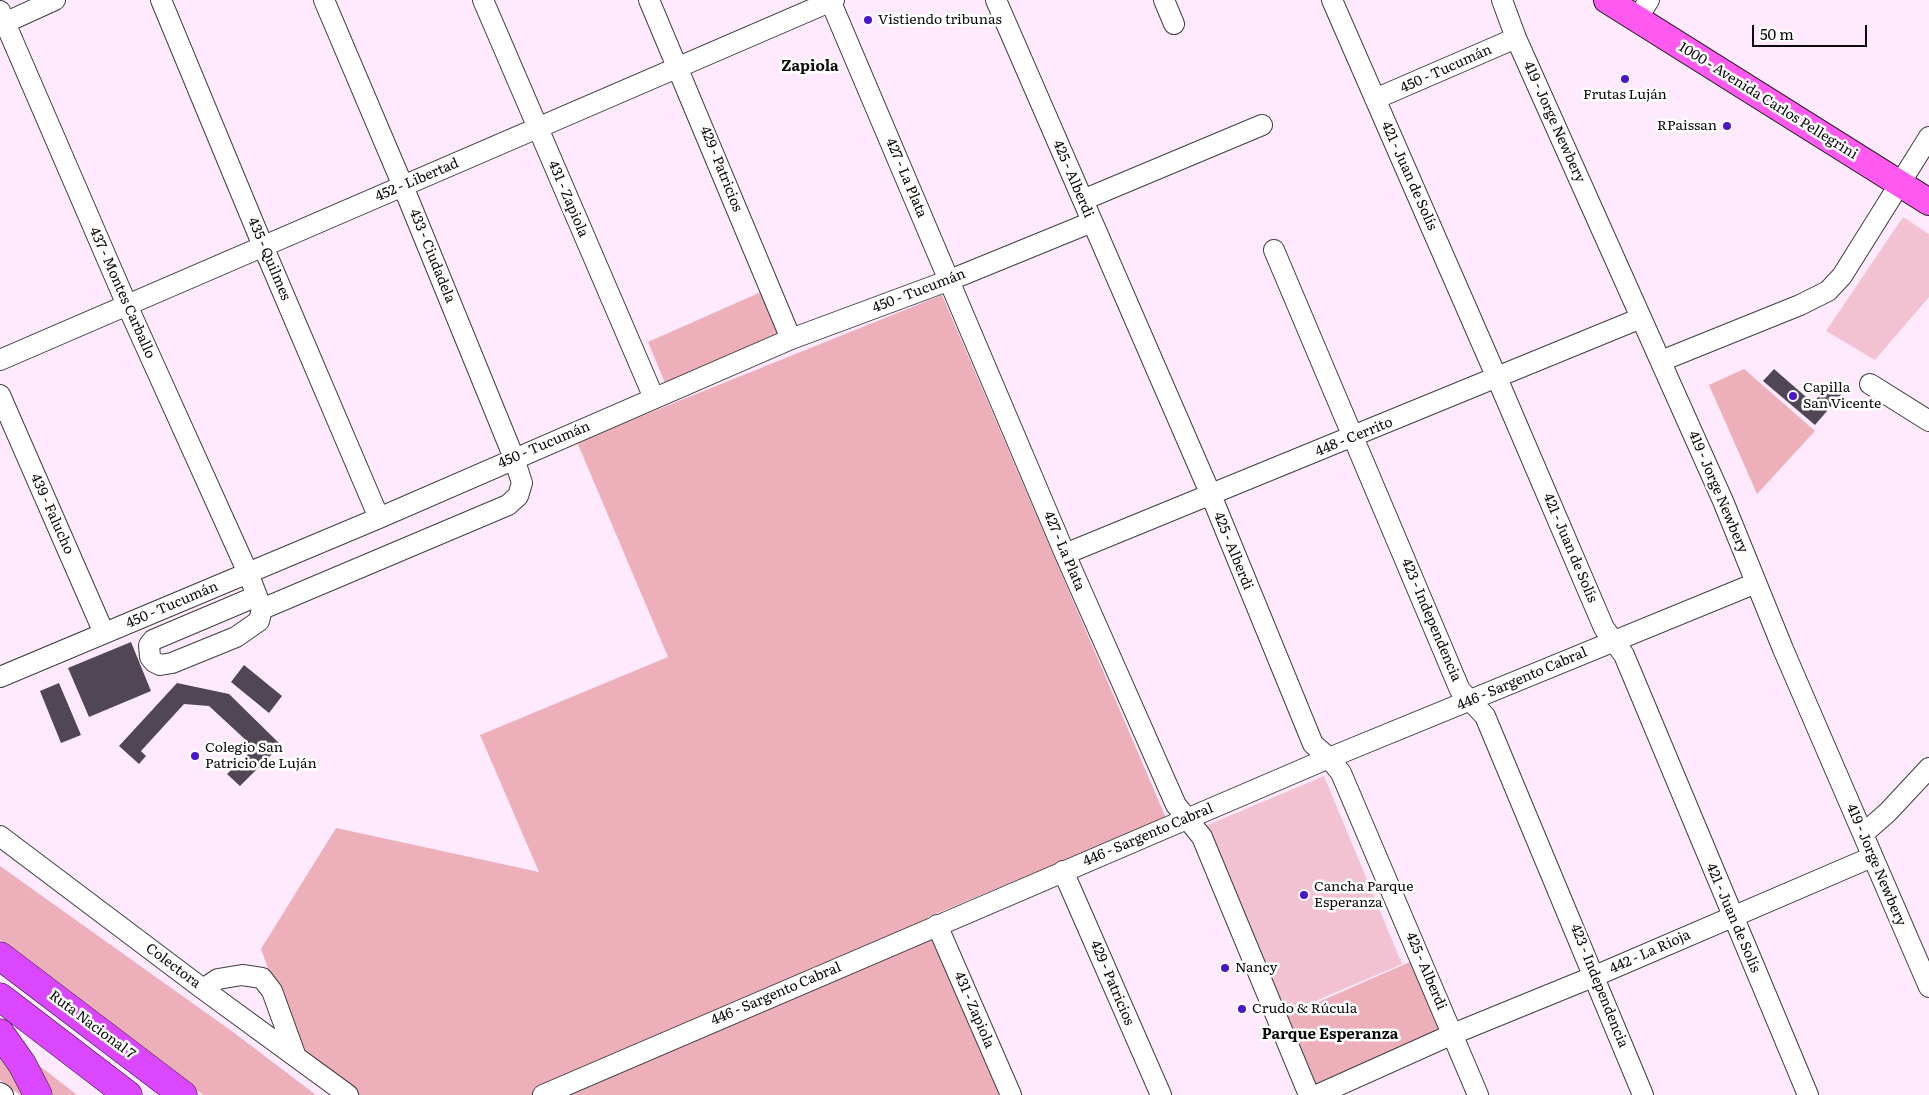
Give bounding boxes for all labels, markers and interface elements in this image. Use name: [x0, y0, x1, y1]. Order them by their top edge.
place label: Vistiendo tribunas: [878, 12, 1002, 28]
marker: Vistiendo tribunas: [862, 14, 874, 26]
scale bar: [1754, 15, 1869, 47]
text: 50 m: [1760, 22, 1794, 45]
street label: 1000 - Avenida Carlos Pellegrini: [1676, 39, 1860, 163]
street label: 450 - Tucumán: [1398, 41, 1494, 97]
district label: Zapiola: [781, 58, 839, 76]
street label: 419 - Jorge Newbery: [1520, 59, 1588, 185]
marker: Frutas Luján: [1619, 73, 1631, 85]
place label: Frutas Luján: [1583, 87, 1667, 103]
place label: RPaissan: [1657, 118, 1717, 134]
street label: 421 - Juan de Solís: [1377, 119, 1441, 233]
marker: RPaissan: [1721, 120, 1733, 132]
street label: 429 - Patricios: [696, 124, 746, 214]
street label: 427 - La Plata: [882, 136, 930, 220]
street label: 425 - Alberdi: [1049, 138, 1097, 220]
street label: 452 - Libertad: [373, 155, 461, 205]
street label: 431 - Zapiola: [544, 158, 592, 240]
street label: 433 - Ciudadela: [405, 206, 459, 306]
street label: 435 - Quilmes: [244, 215, 294, 303]
street label: 437 - Montes Carballo: [85, 225, 159, 361]
street label: 450 - Tucumán: [870, 266, 968, 316]
place label: Capilla San Vicente: [1803, 380, 1881, 412]
marker: Capilla San Vicente: [1787, 390, 1799, 402]
street label: 448 - Cerrito: [1313, 414, 1395, 460]
street label: 450 - Tucumán: [495, 418, 593, 472]
street label: 419 - Jorge Newbery: [1685, 428, 1751, 556]
street label: 439 - Falucho: [27, 471, 77, 557]
street label: 421 - Juan de Solís: [1539, 491, 1601, 605]
street label: 427 - La Plata: [1040, 509, 1088, 593]
street label: 425 - Alberdi: [1210, 509, 1256, 593]
street label: 423 - Independencia: [1397, 556, 1465, 684]
street label: 450 - Tucumán: [123, 578, 221, 632]
street label: 446 - Sargento Cabral: [1454, 644, 1590, 714]
place label: Colegio San Patricio de Luján: [205, 740, 317, 772]
marker: Colegio San Patricio de Luján: [189, 750, 201, 762]
street label: 446 - Sargento Cabral: [1080, 800, 1216, 870]
street label: 419 - Jorge Newbery: [1843, 801, 1909, 929]
street label: 421 - Juan de Solís: [1702, 861, 1764, 975]
place label: Cancha Parque Esperanza: [1314, 879, 1413, 912]
marker: Cancha Parque Esperanza: [1298, 889, 1310, 901]
street label: 423 - Independencia: [1566, 922, 1632, 1050]
street label: 442 - La Rioja: [1607, 927, 1693, 977]
street label: 425 - Alberdi: [1402, 930, 1450, 1012]
street label: 429 - Patricios: [1087, 938, 1137, 1028]
street label: Colectora: [142, 940, 204, 992]
street label: 446 - Sargento Cabral: [708, 959, 844, 1029]
place label: Nancy: [1235, 960, 1278, 976]
marker: Nancy: [1219, 962, 1231, 974]
street label: 431 - Zapiola: [950, 969, 998, 1051]
street label: Ruta Nacional 7: [46, 987, 138, 1063]
place label: Crudo & Rúcula: [1252, 1001, 1357, 1017]
marker: Crudo & Rúcula: [1236, 1003, 1248, 1015]
district label: Parque Esperanza: [1262, 1026, 1398, 1044]

